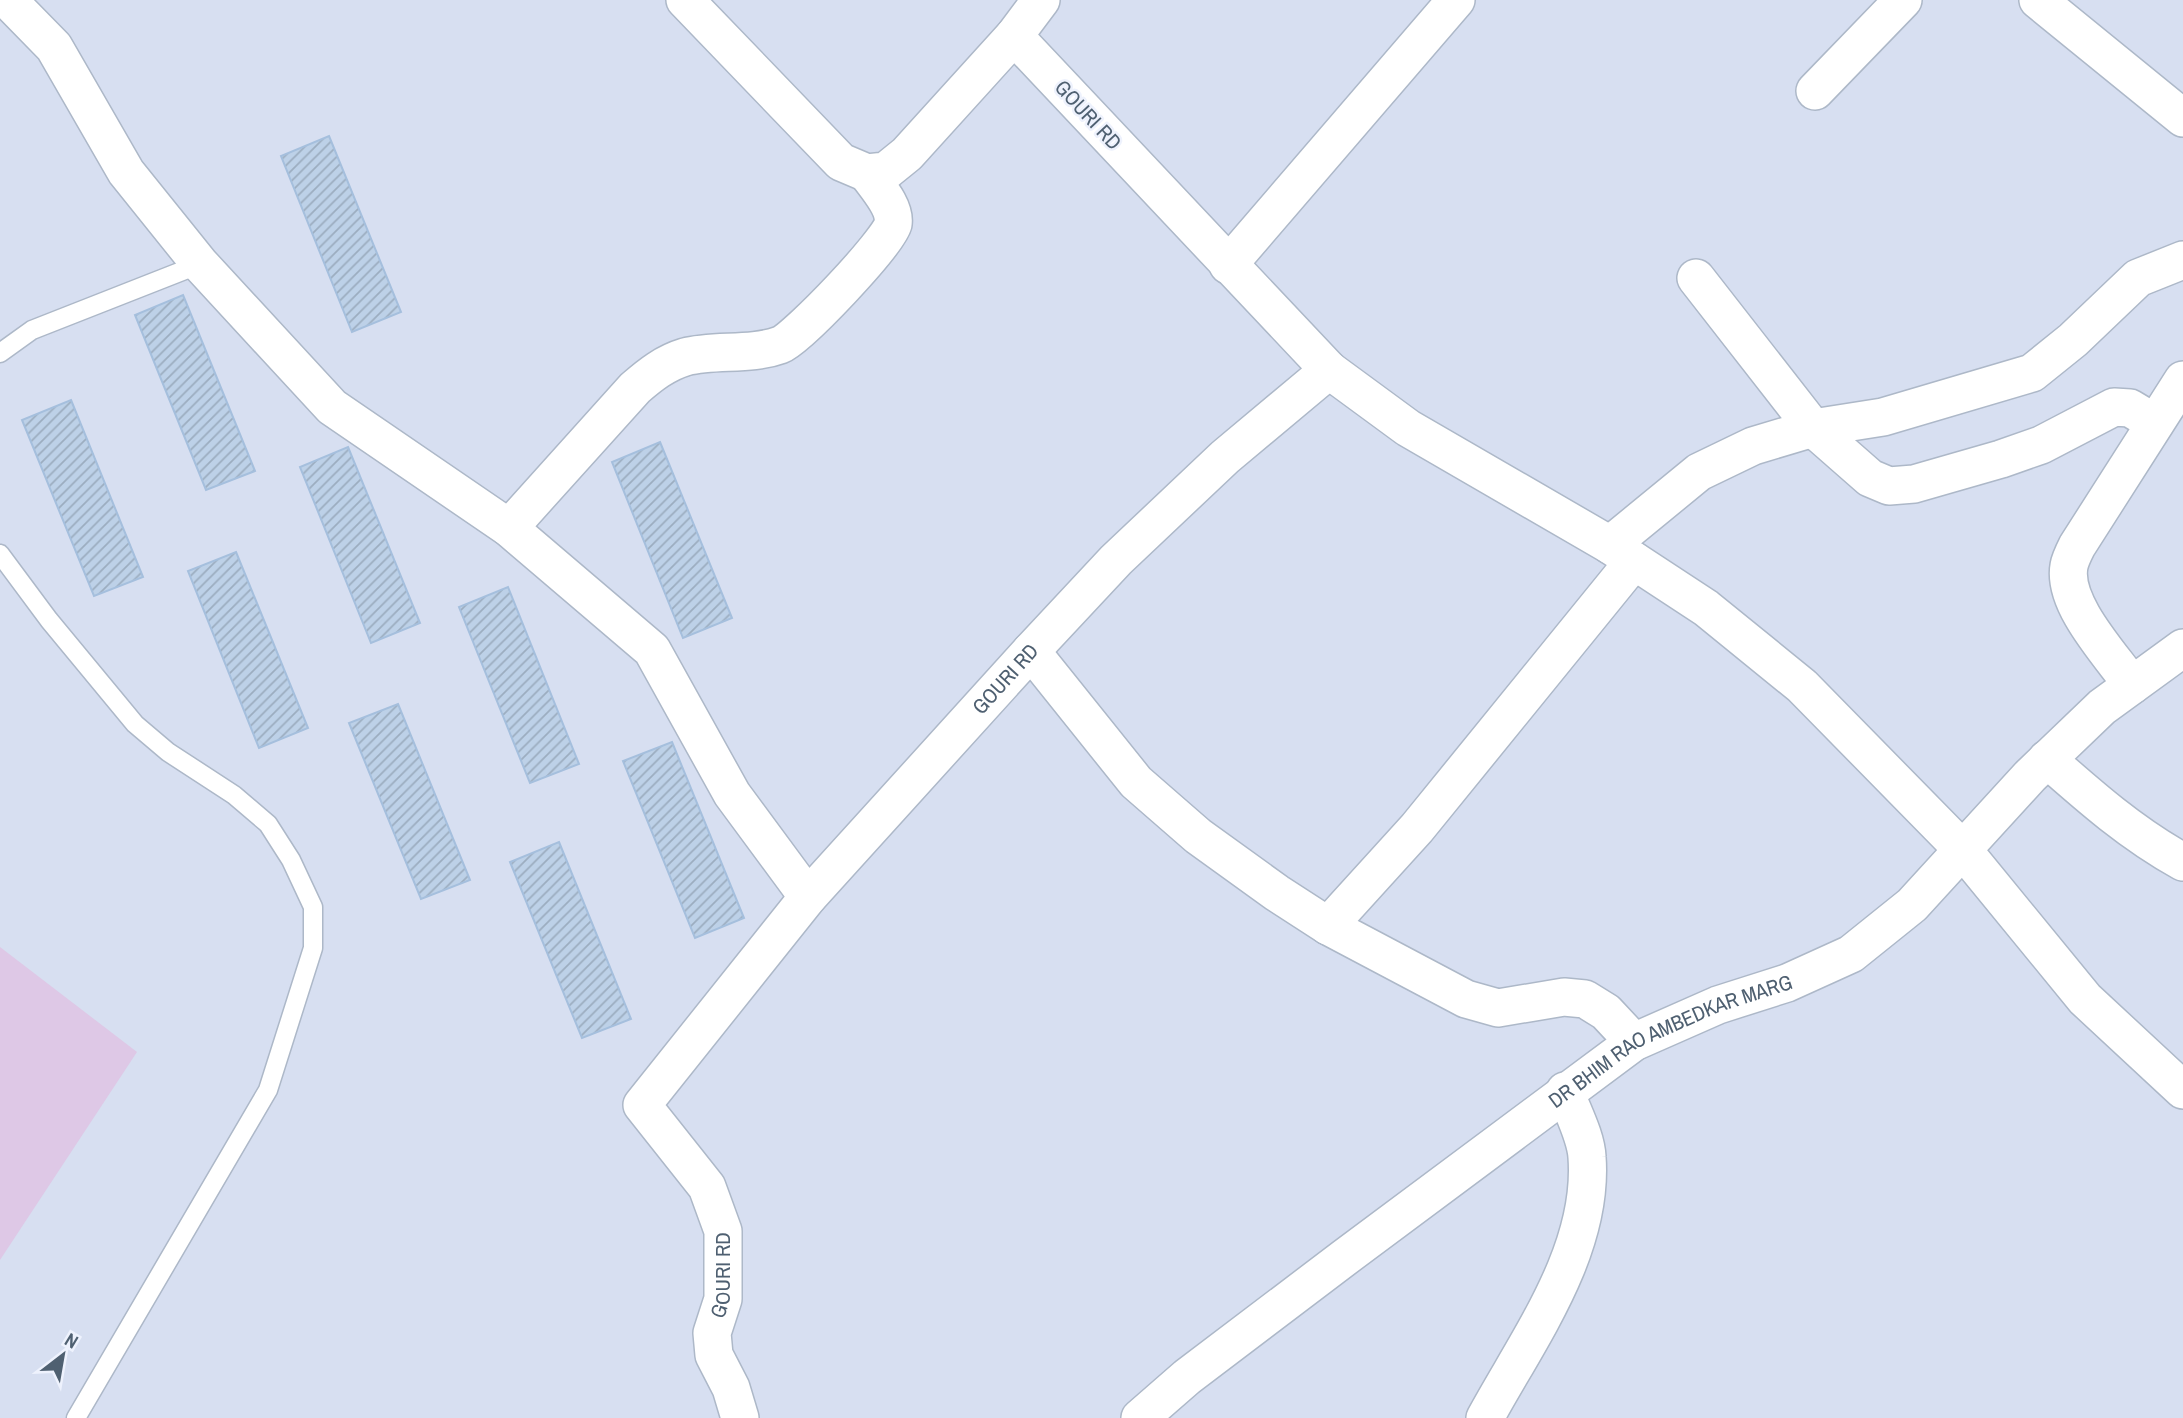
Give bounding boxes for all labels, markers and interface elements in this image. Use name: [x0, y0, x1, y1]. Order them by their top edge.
street label: GOURI RD: [1048, 73, 1128, 156]
street label: GOURI RD: [966, 637, 1045, 720]
street label: DR BHIM RAO AMBEDKAR MARG: [1542, 967, 1796, 1115]
street label: GOURI RD: [703, 1232, 737, 1322]
north arrow: [28, 1320, 98, 1390]
text: N: [60, 1326, 83, 1354]

